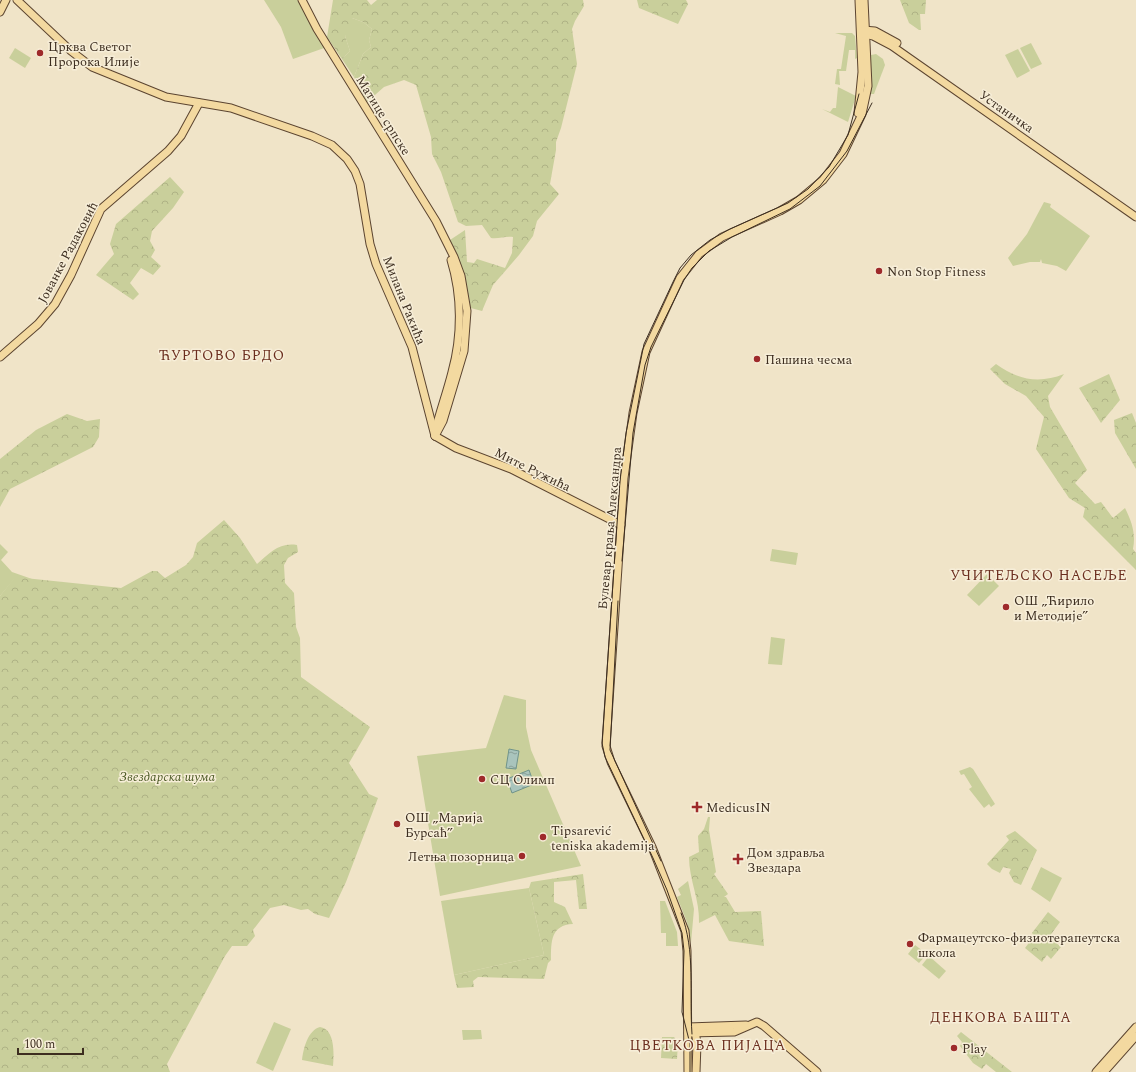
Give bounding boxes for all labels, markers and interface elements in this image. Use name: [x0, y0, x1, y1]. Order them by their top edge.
place label: Црква Светог Пророка Илије: [48, 37, 140, 72]
marker: Црква Светог Пророка Илије: [35, 48, 45, 58]
street label: Матице српске: [351, 72, 416, 159]
street label: Устаничка: [975, 86, 1039, 138]
street label: Јованке Радаковић: [33, 198, 103, 307]
street label: Милана Ракића: [377, 253, 431, 348]
place label: Non Stop Fitness: [887, 262, 986, 282]
marker: Non Stop Fitness: [874, 266, 884, 276]
district label: ЋУРТОВО БРДО: [159, 345, 285, 366]
place label: Пашина чесма: [765, 350, 853, 370]
marker: Пашина чесма: [752, 354, 762, 364]
street label: Мите Ружића: [491, 443, 575, 497]
street label: Булевар краља Александра: [593, 445, 627, 610]
district label: УЧИТЕЉСКО НАСЕЉЕ: [950, 565, 1128, 586]
place label: ОШ „Ћирило и Методије”: [1014, 591, 1094, 626]
marker: ОШ „Ћирило и Методије”: [1001, 602, 1011, 612]
park label: Звездарска шума: [119, 767, 215, 787]
place label: СЦ Олимп: [490, 770, 555, 790]
marker: СЦ Олимп: [477, 774, 487, 784]
place label: MedicusIN: [706, 798, 771, 818]
marker: MedicusIN: [691, 801, 703, 813]
place label: ОШ „Марија Бурсаћ”: [405, 808, 483, 843]
marker: ОШ „Марија Бурсаћ”: [392, 819, 402, 829]
place label: Tipsarević teniska akademija: [551, 821, 655, 856]
marker: Tipsarević teniska akademija: [538, 832, 548, 842]
place label: Дом здравља Звездара: [747, 843, 825, 878]
place label: Летња позорница: [408, 847, 515, 867]
marker: Летња позорница: [517, 851, 527, 861]
marker: Дом здравља Звездара: [732, 853, 744, 865]
place label: Фармацеутско-физиотерапеутска школа: [918, 928, 1121, 963]
marker: Фармацеутско-физиотерапеутска школа: [905, 939, 915, 949]
district label: ДЕНКОВА БАШТА: [930, 1007, 1072, 1028]
scale bar: [18, 1030, 83, 1056]
text: 100 m: [24, 1035, 55, 1054]
district label: ЦВЕТКОВА ПИЈАЦА: [630, 1035, 786, 1056]
place label: Play: [962, 1039, 987, 1059]
marker: Play: [949, 1043, 959, 1053]

